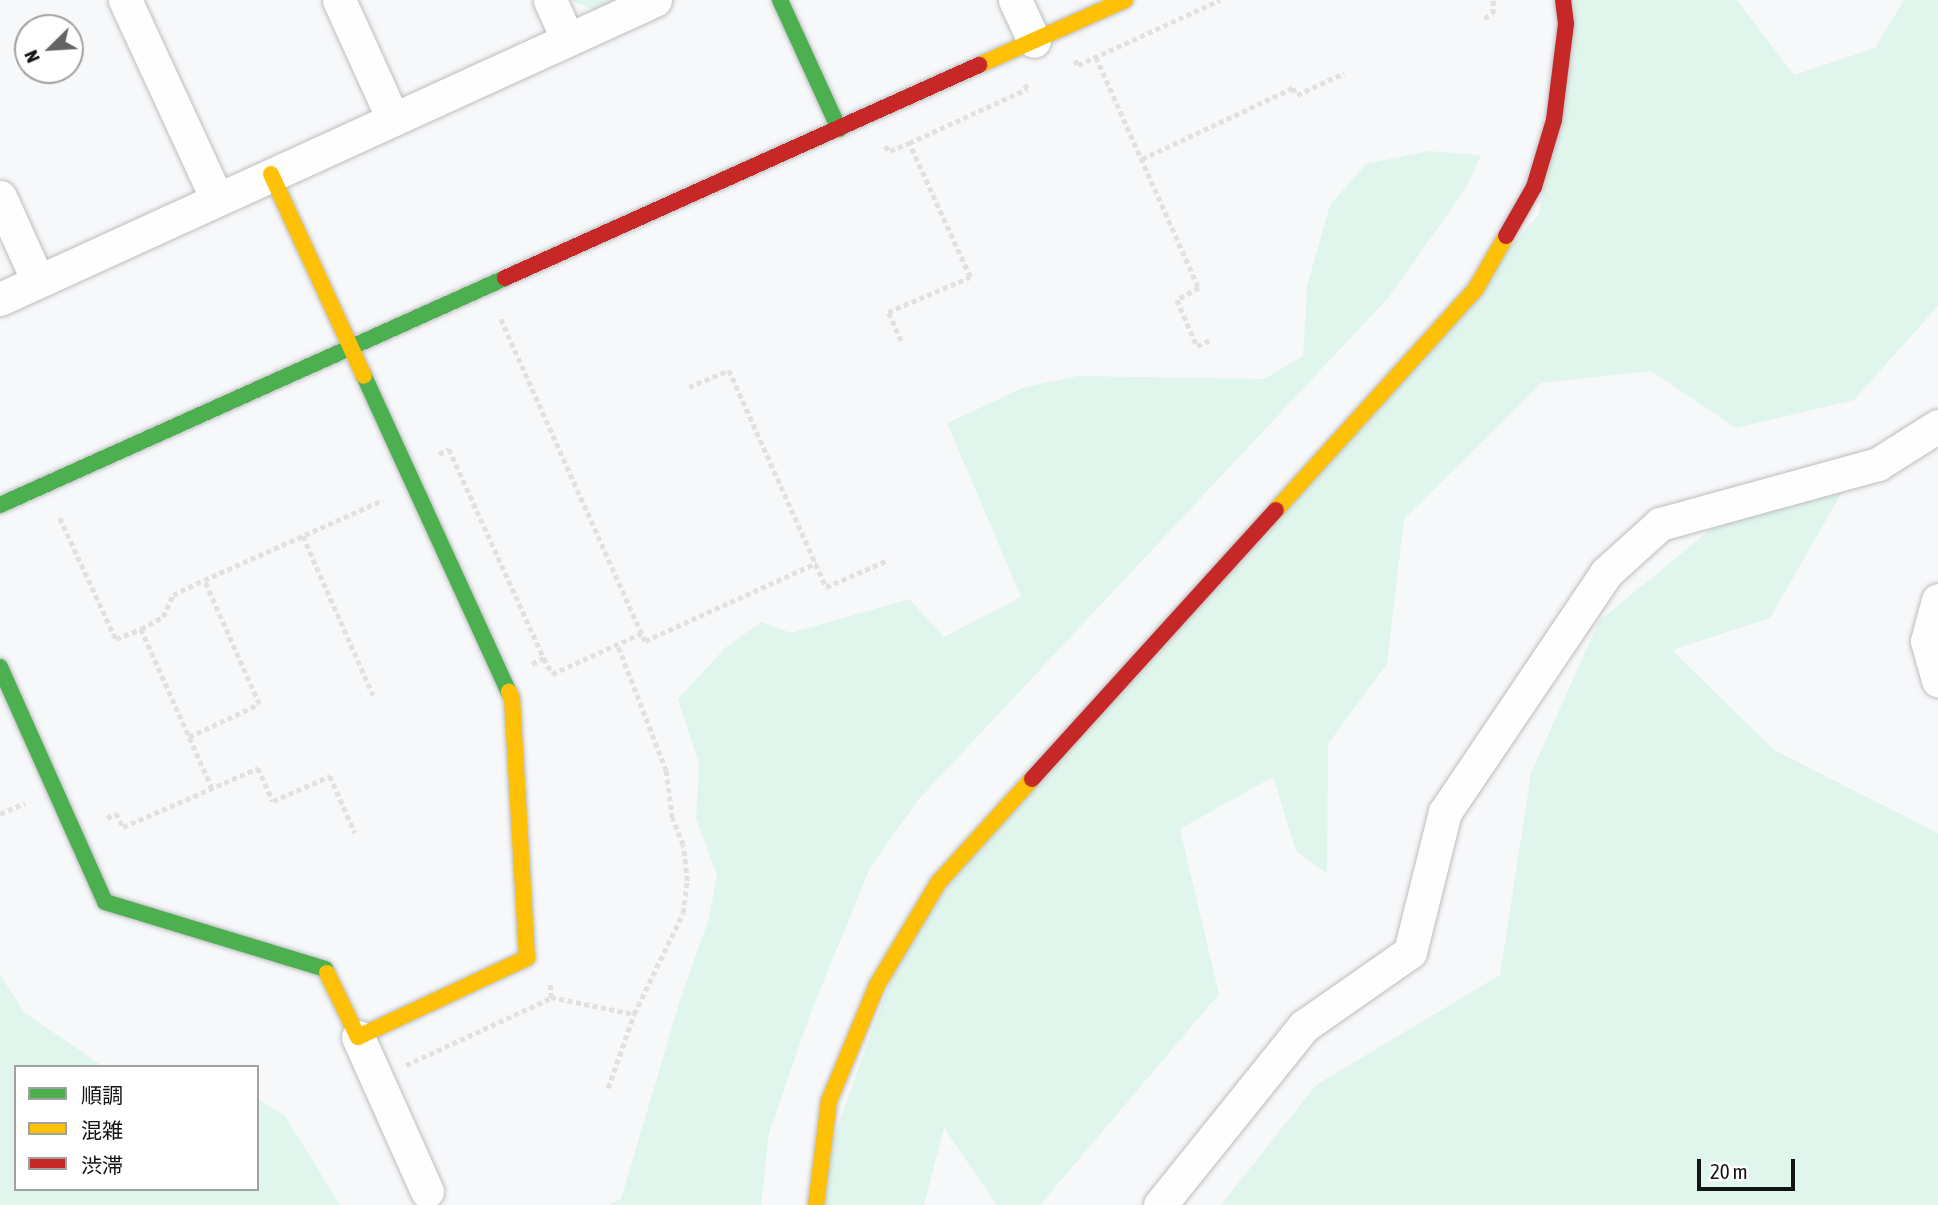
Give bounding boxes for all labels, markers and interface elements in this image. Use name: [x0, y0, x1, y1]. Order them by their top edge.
north arrow: [14, 14, 84, 84]
text: N: [19, 47, 44, 66]
legend: [14, 1065, 259, 1191]
text: 順調: [81, 1083, 123, 1107]
text: 混雑: [81, 1118, 123, 1142]
scale bar: [1700, 1146, 1798, 1190]
text: 渋滞: [81, 1153, 123, 1177]
text: 20 m: [1710, 1159, 1748, 1183]

